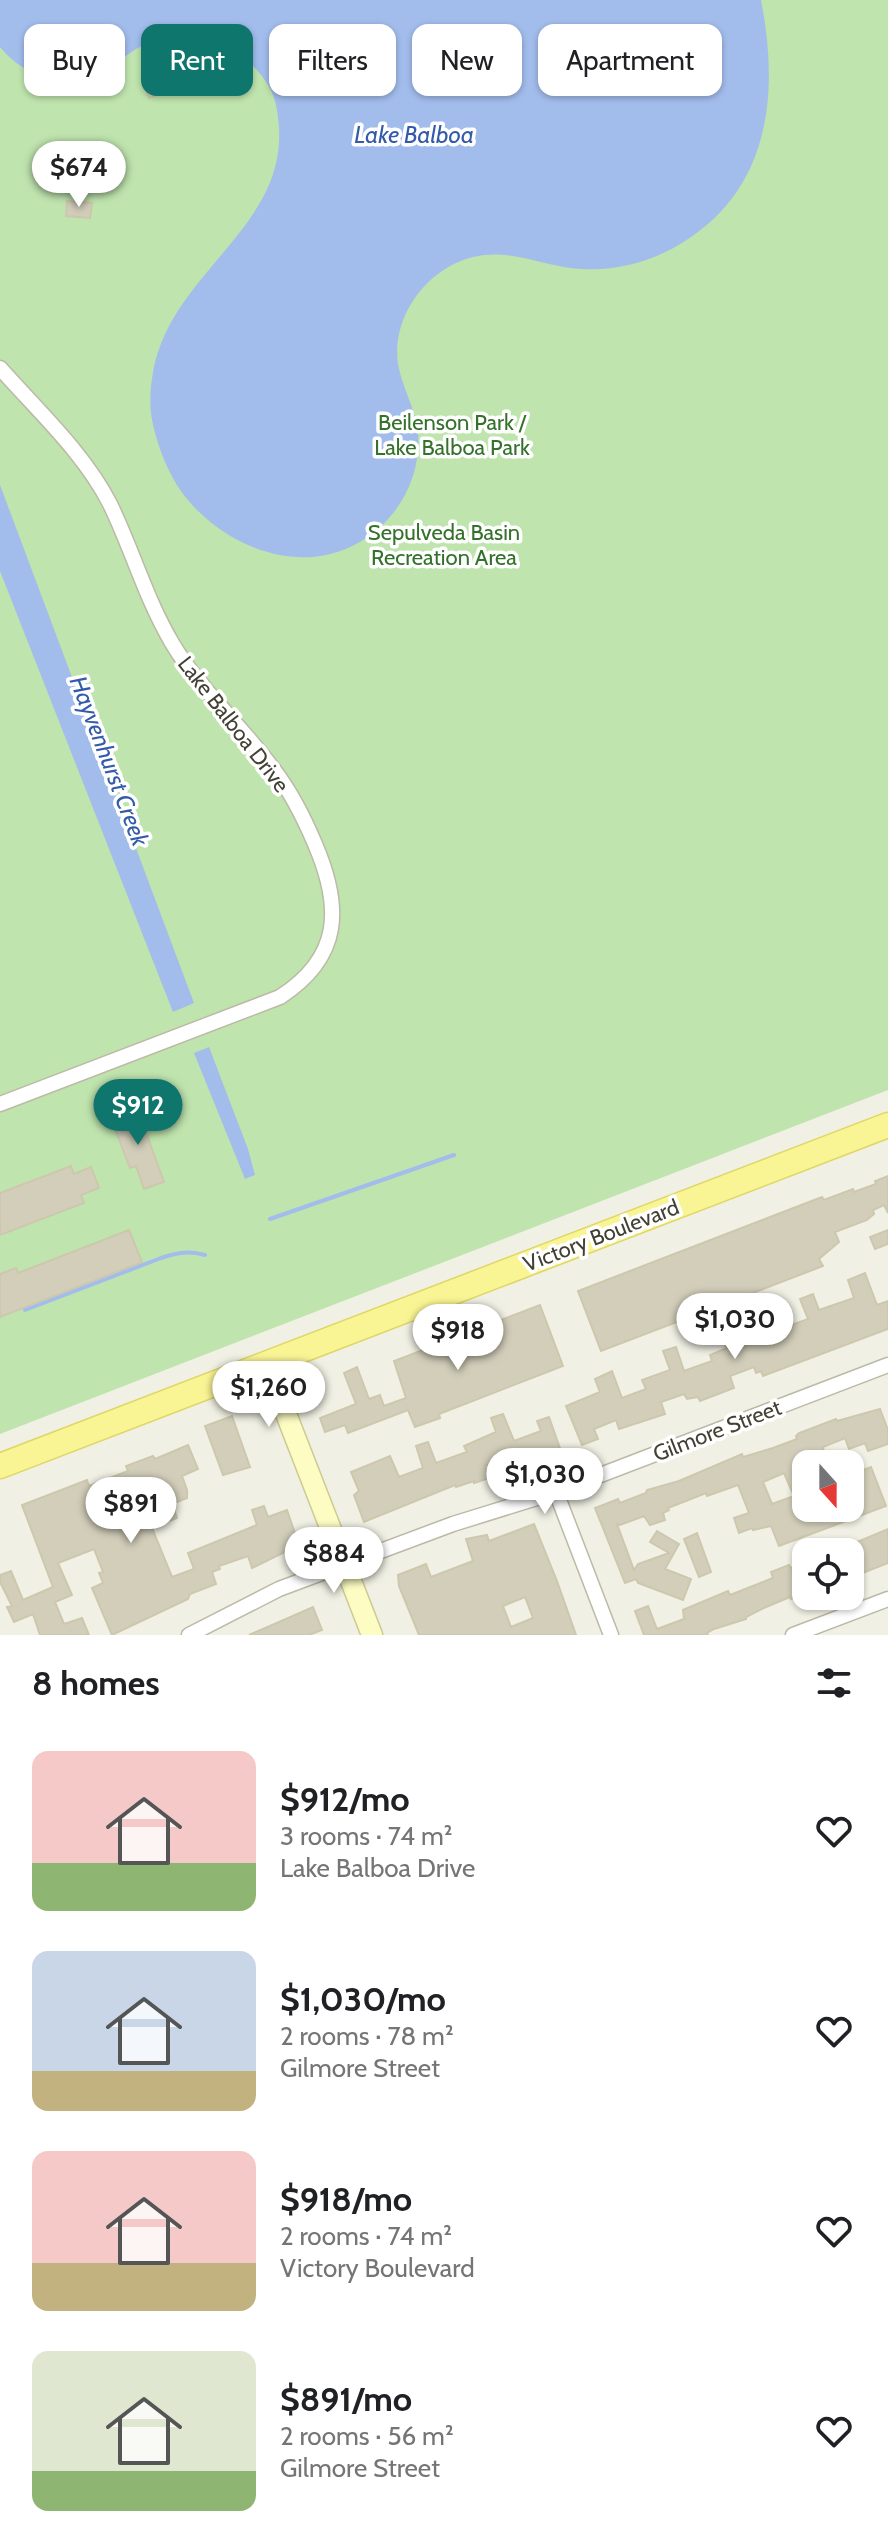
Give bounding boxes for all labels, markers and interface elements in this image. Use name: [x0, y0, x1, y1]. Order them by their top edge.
chip: Buy: [24, 24, 125, 96]
chip: Rent: [141, 24, 253, 96]
chip: Filters: [269, 24, 396, 96]
chip: New: [412, 24, 522, 96]
chip: Apartment: [538, 24, 722, 96]
water label: Lake Balboa: [354, 120, 474, 149]
pin: $674: [32, 141, 126, 209]
text: $674: [50, 151, 108, 183]
park label: Beilenson Park / Lake Balboa Park: [374, 409, 530, 461]
park label: Sepulveda Basin Recreation Area: [368, 519, 520, 571]
street label: Lake Balboa Drive: [172, 651, 295, 798]
water label: Hayvenhurst Creek: [64, 672, 155, 851]
pin: $912: [91, 1079, 185, 1147]
text: $912: [111, 1089, 165, 1121]
street label: Victory Boulevard: [519, 1193, 683, 1278]
pin: $1,030: [670, 1293, 800, 1361]
text: $1,030: [694, 1303, 776, 1335]
pin: $918: [411, 1304, 505, 1372]
text: $918: [431, 1314, 486, 1346]
pin: $1,260: [204, 1361, 334, 1429]
text: $1,260: [230, 1371, 308, 1403]
street label: Gilmore Street: [649, 1393, 786, 1467]
pin: $1,030: [480, 1448, 610, 1516]
north arrow: [792, 1450, 864, 1522]
map controls: [792, 1450, 864, 1610]
text: $1,030: [504, 1458, 586, 1490]
pin: $891: [84, 1477, 178, 1545]
text: $891: [104, 1487, 159, 1519]
pin: $884: [287, 1527, 381, 1595]
text: $884: [303, 1537, 365, 1569]
button: locate: [792, 1538, 864, 1610]
icon: filters: [812, 1661, 856, 1705]
text: 8 homes: [32, 1662, 160, 1704]
text: $912/mo: [280, 1778, 410, 1820]
icon: home: [96, 1783, 192, 1879]
icon: heart: [812, 1809, 856, 1853]
text: 3 rooms · 74 m²: [280, 1820, 452, 1852]
text: Lake Balboa Drive: [280, 1852, 475, 1884]
text: $1,030/mo: [280, 1978, 446, 2020]
icon: home: [96, 1983, 192, 2079]
icon: heart: [812, 2009, 856, 2053]
text: 2 rooms · 78 m²: [280, 2020, 454, 2052]
text: Gilmore Street: [280, 2052, 440, 2084]
text: $918/mo: [280, 2178, 412, 2220]
icon: home: [96, 2183, 192, 2279]
icon: heart: [812, 2209, 856, 2253]
text: 2 rooms · 74 m²: [280, 2220, 452, 2252]
text: Victory Boulevard: [280, 2252, 475, 2284]
text: $891/mo: [280, 2378, 412, 2420]
icon: home: [96, 2383, 192, 2479]
icon: heart: [812, 2409, 856, 2453]
text: 2 rooms · 56 m²: [280, 2420, 454, 2452]
text: Gilmore Street: [280, 2452, 440, 2484]

